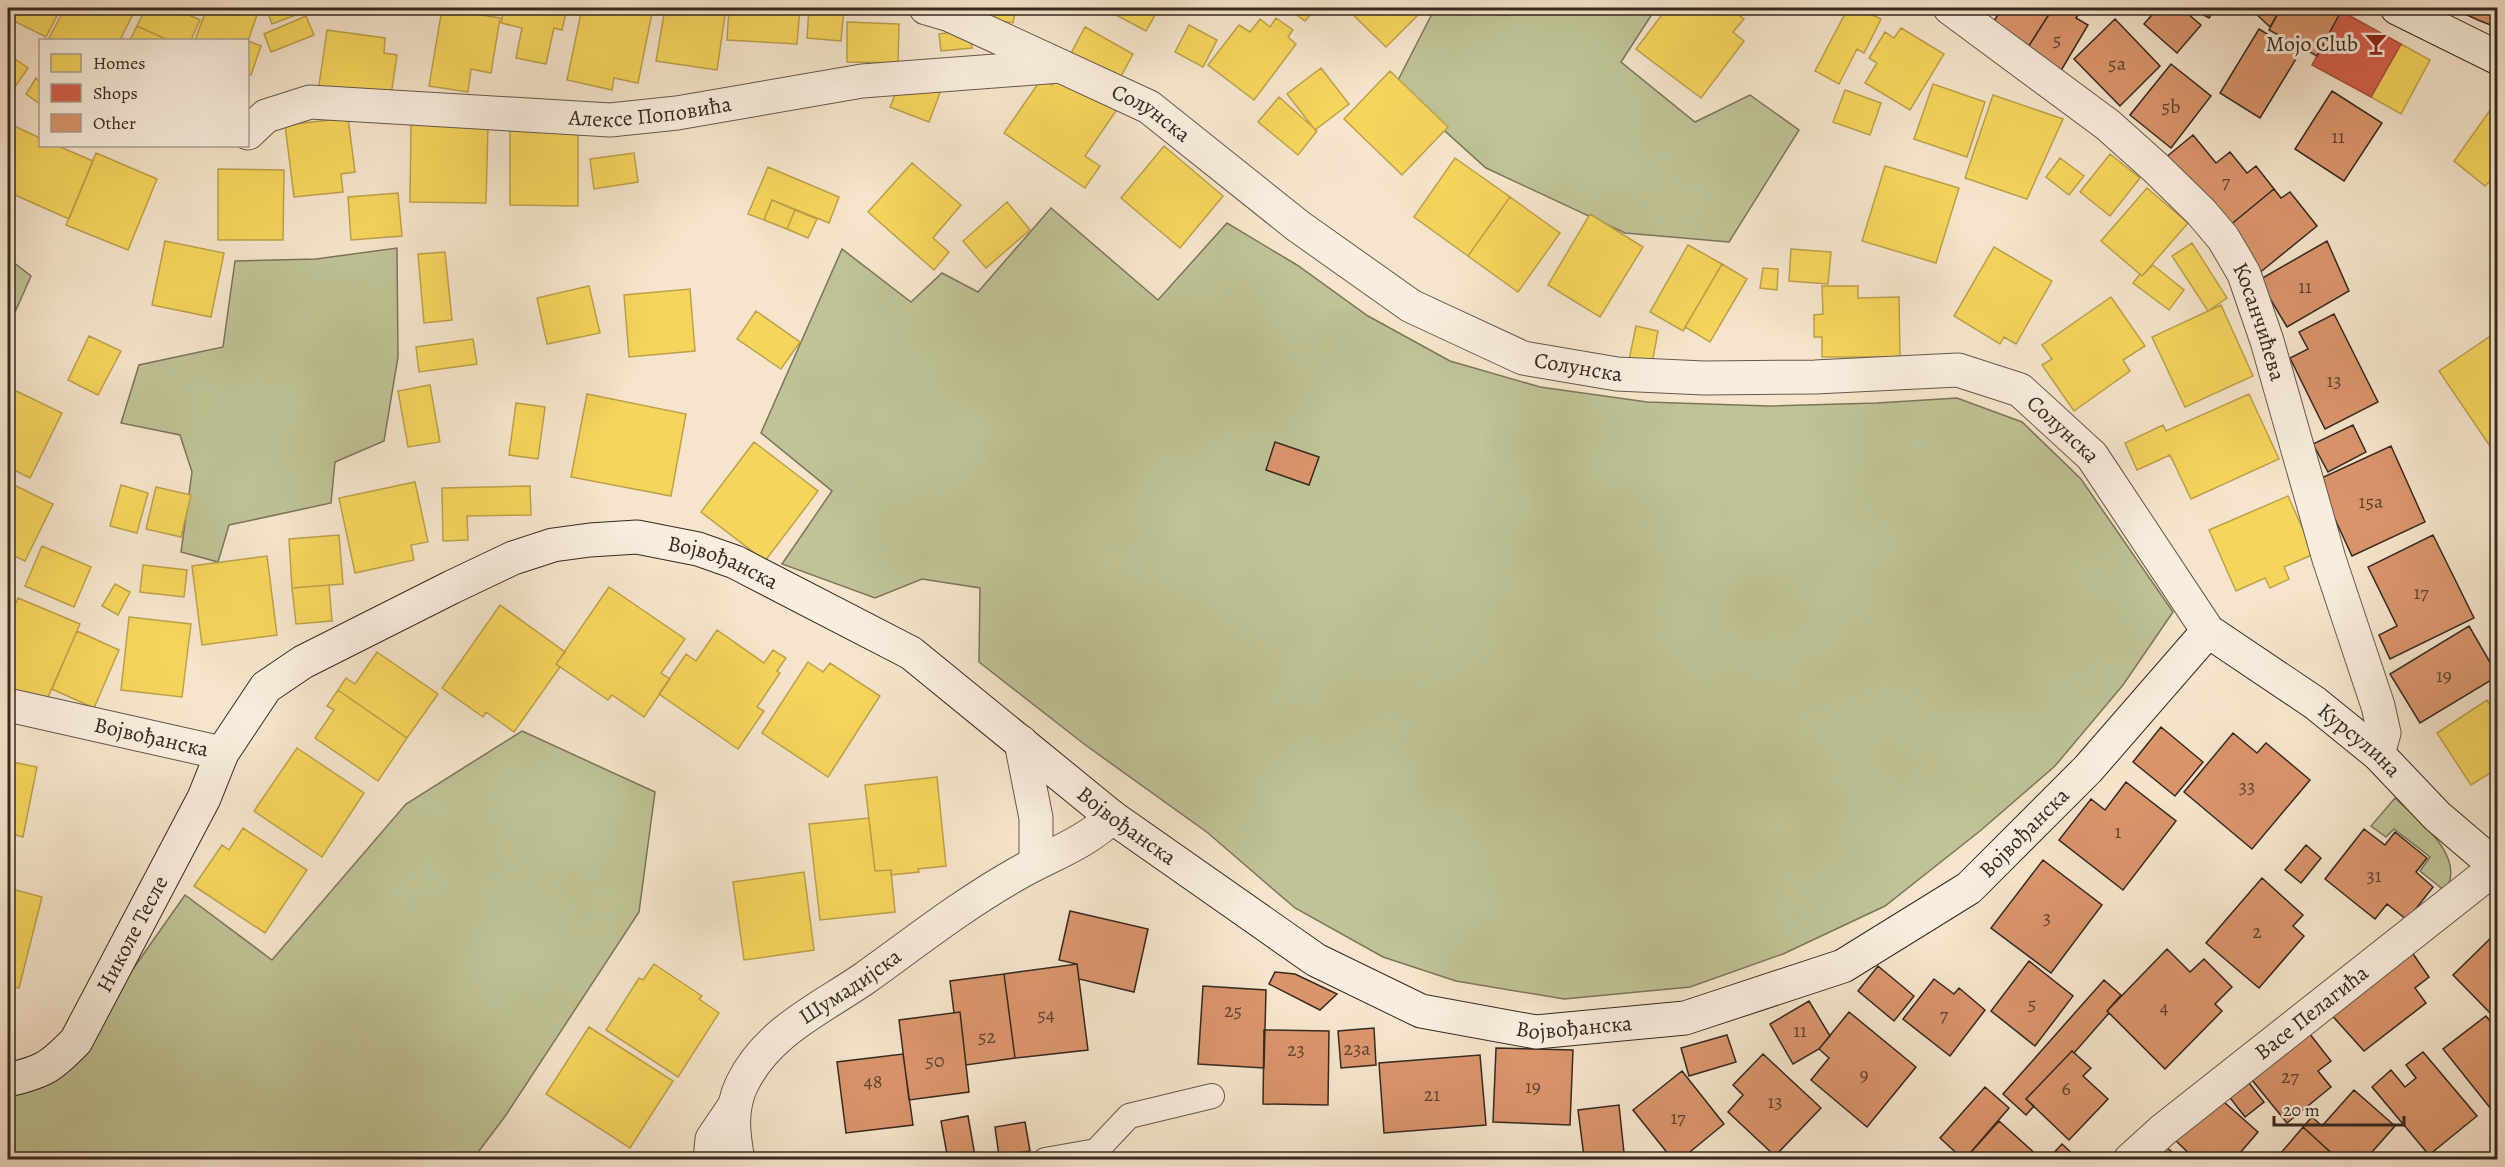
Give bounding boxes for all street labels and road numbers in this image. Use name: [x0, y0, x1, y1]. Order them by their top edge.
street label: Солунска: [1107, 77, 1197, 150]
street label: Алексе Поповића: [567, 89, 735, 135]
street label: Косанчићева: [2225, 257, 2293, 385]
street label: Солунска: [1532, 345, 1624, 389]
street label: Солунска: [2020, 388, 2108, 469]
street label: Војвођанска: [665, 528, 784, 597]
street label: Курсулина: [2311, 696, 2408, 785]
street label: Војвођанска: [91, 710, 212, 765]
street label: Војвођанска: [1071, 779, 1183, 873]
street label: Војвођанска: [1972, 780, 2077, 885]
street label: Николе Тесле: [89, 870, 175, 998]
street label: Шумадијска: [793, 941, 908, 1032]
street label: Васе Пелагића: [2248, 958, 2375, 1067]
street label: Војвођанска: [1514, 1008, 1634, 1047]

